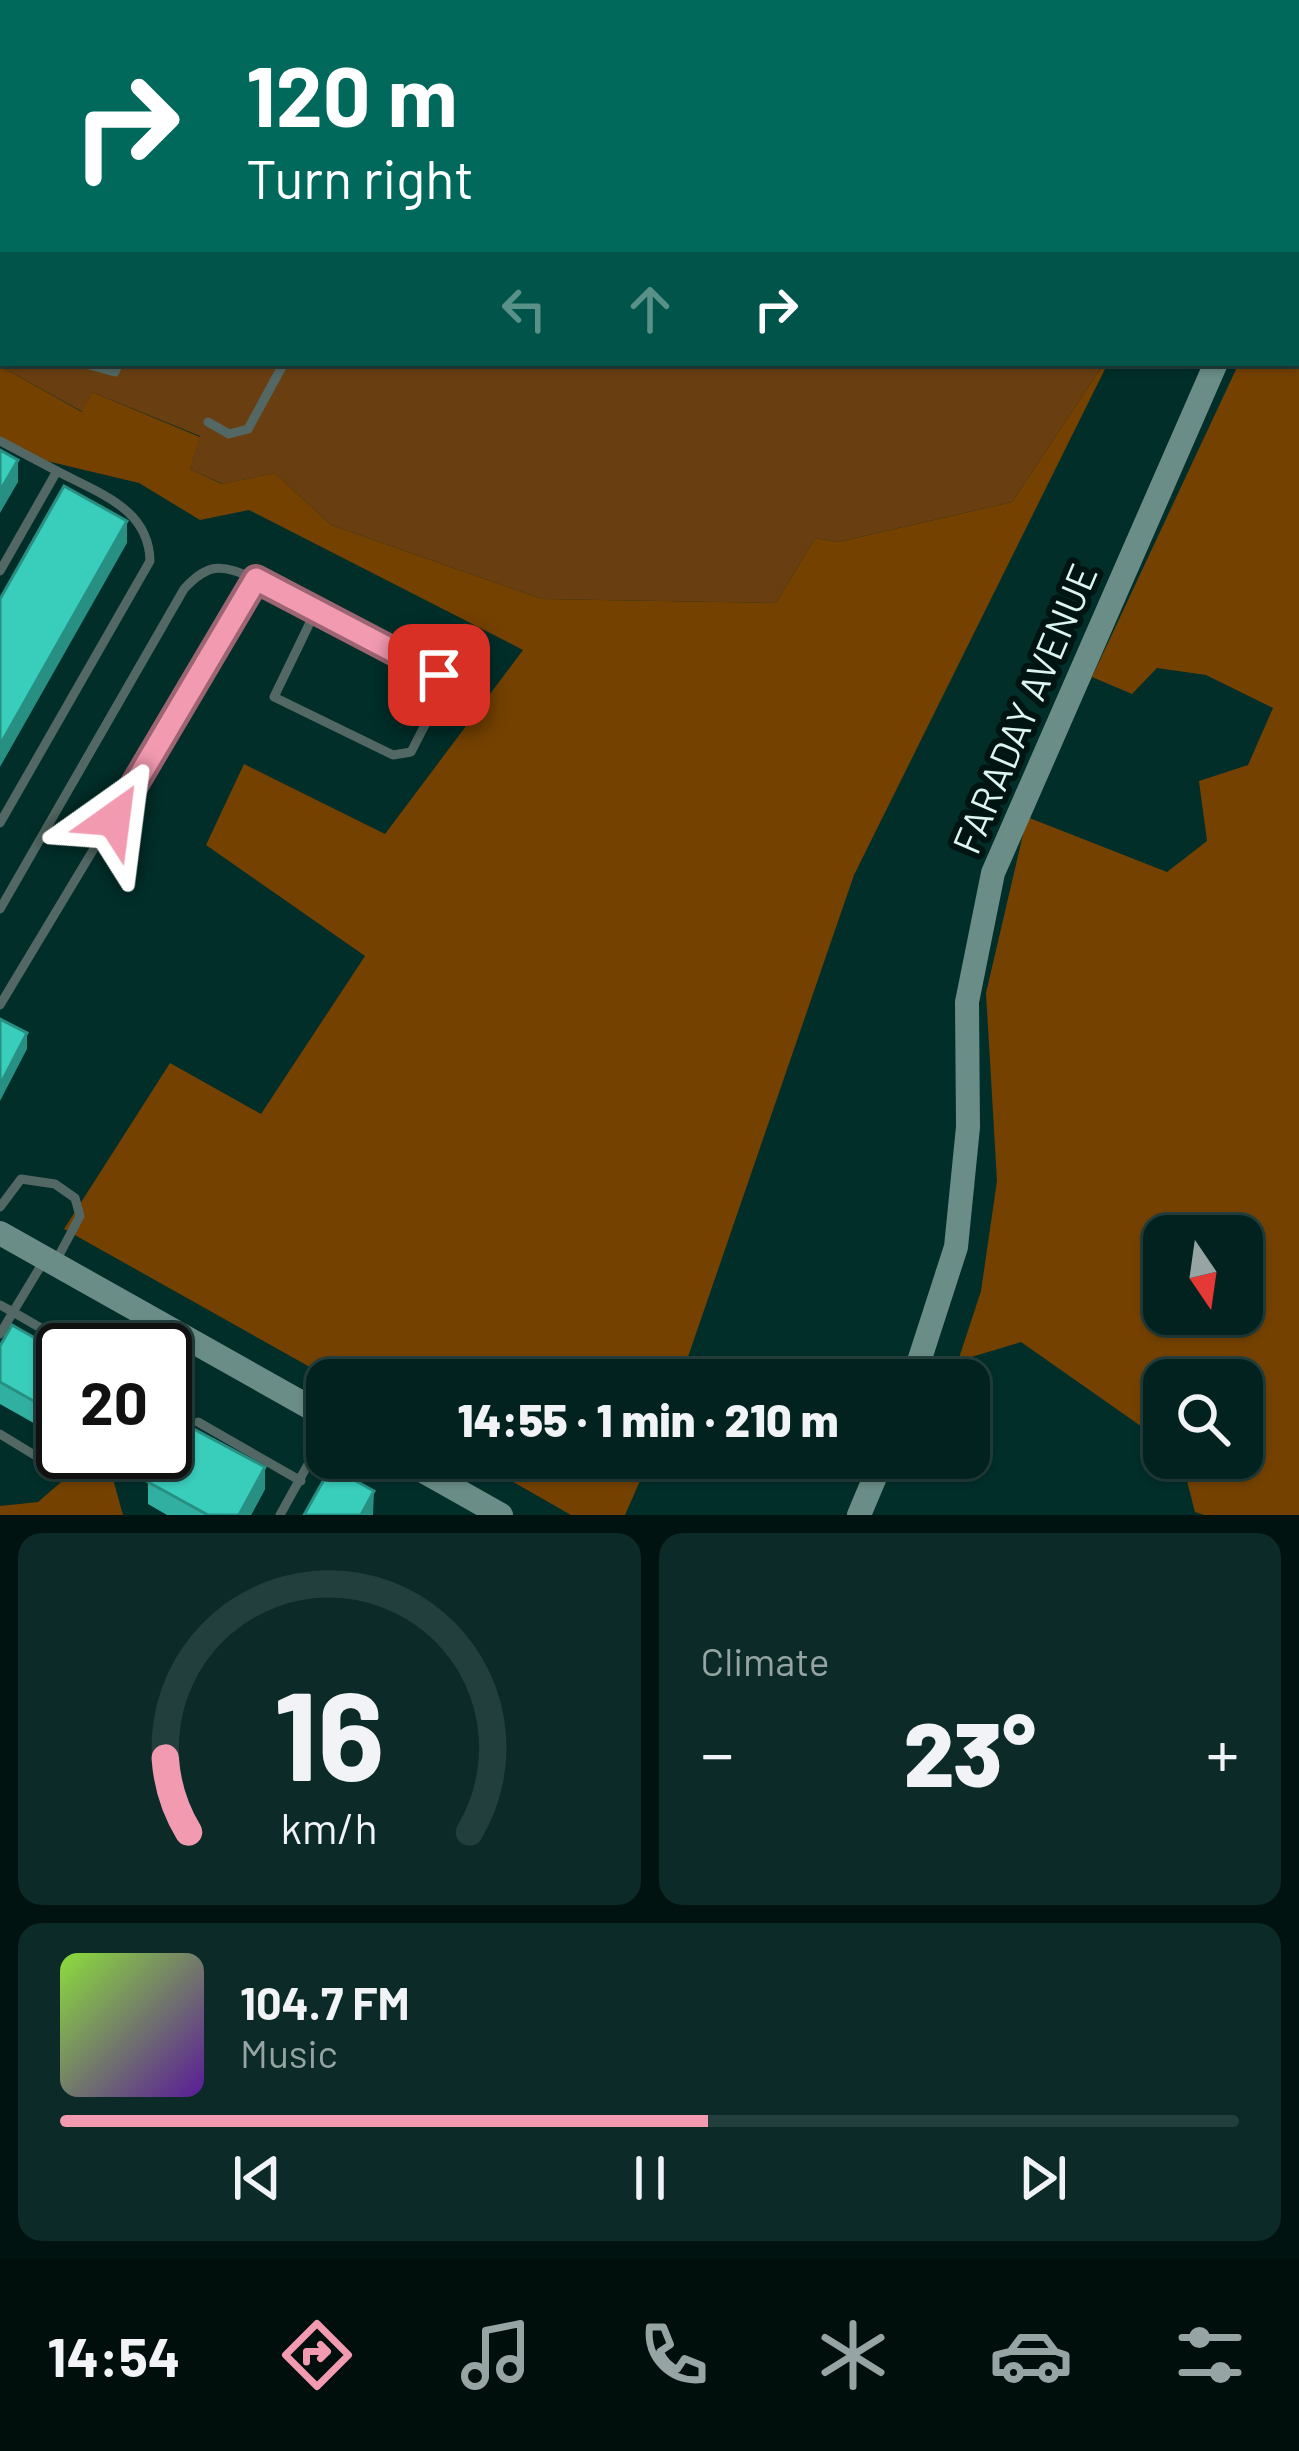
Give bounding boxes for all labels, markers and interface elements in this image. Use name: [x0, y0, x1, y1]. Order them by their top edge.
text: 120 m: [246, 43, 458, 144]
icon: right: [48, 48, 204, 204]
text: Turn right: [246, 145, 474, 210]
icon: left: [491, 276, 557, 342]
icon: ahead: [617, 276, 683, 342]
icon: right: [743, 276, 809, 342]
street label: FARADAY AVENUE: [941, 557, 1106, 860]
pin: [388, 624, 490, 726]
icon: arrive: [406, 642, 472, 708]
position arrow: [51, 756, 177, 882]
north arrow: [1143, 1215, 1263, 1335]
map controls: [1143, 1215, 1263, 1479]
speed limit sign: 20: [36, 1323, 192, 1479]
button: search: [1143, 1359, 1263, 1479]
text: 14:55 · 1 min · 210 m: [458, 1392, 838, 1446]
text: Climate: [701, 1637, 830, 1684]
text: 16: [274, 1656, 385, 1806]
text: 23°: [903, 1697, 1036, 1805]
text: −: [701, 1712, 734, 1791]
text: +: [1206, 1712, 1239, 1791]
text: km/h: [281, 1801, 378, 1853]
text: 104.7 FM: [240, 1975, 410, 2029]
text: Music: [240, 2029, 338, 2076]
icon: previous: [224, 2145, 290, 2211]
icon: pause: [617, 2145, 683, 2211]
icon: next: [1010, 2145, 1076, 2211]
icon: directions: [275, 2313, 359, 2397]
icon: music: [454, 2313, 538, 2397]
icon: phone: [632, 2313, 716, 2397]
icon: climate: [811, 2313, 895, 2397]
icon: car: [989, 2313, 1073, 2397]
icon: filters: [1168, 2313, 1252, 2397]
text: 14:54: [47, 2323, 180, 2388]

